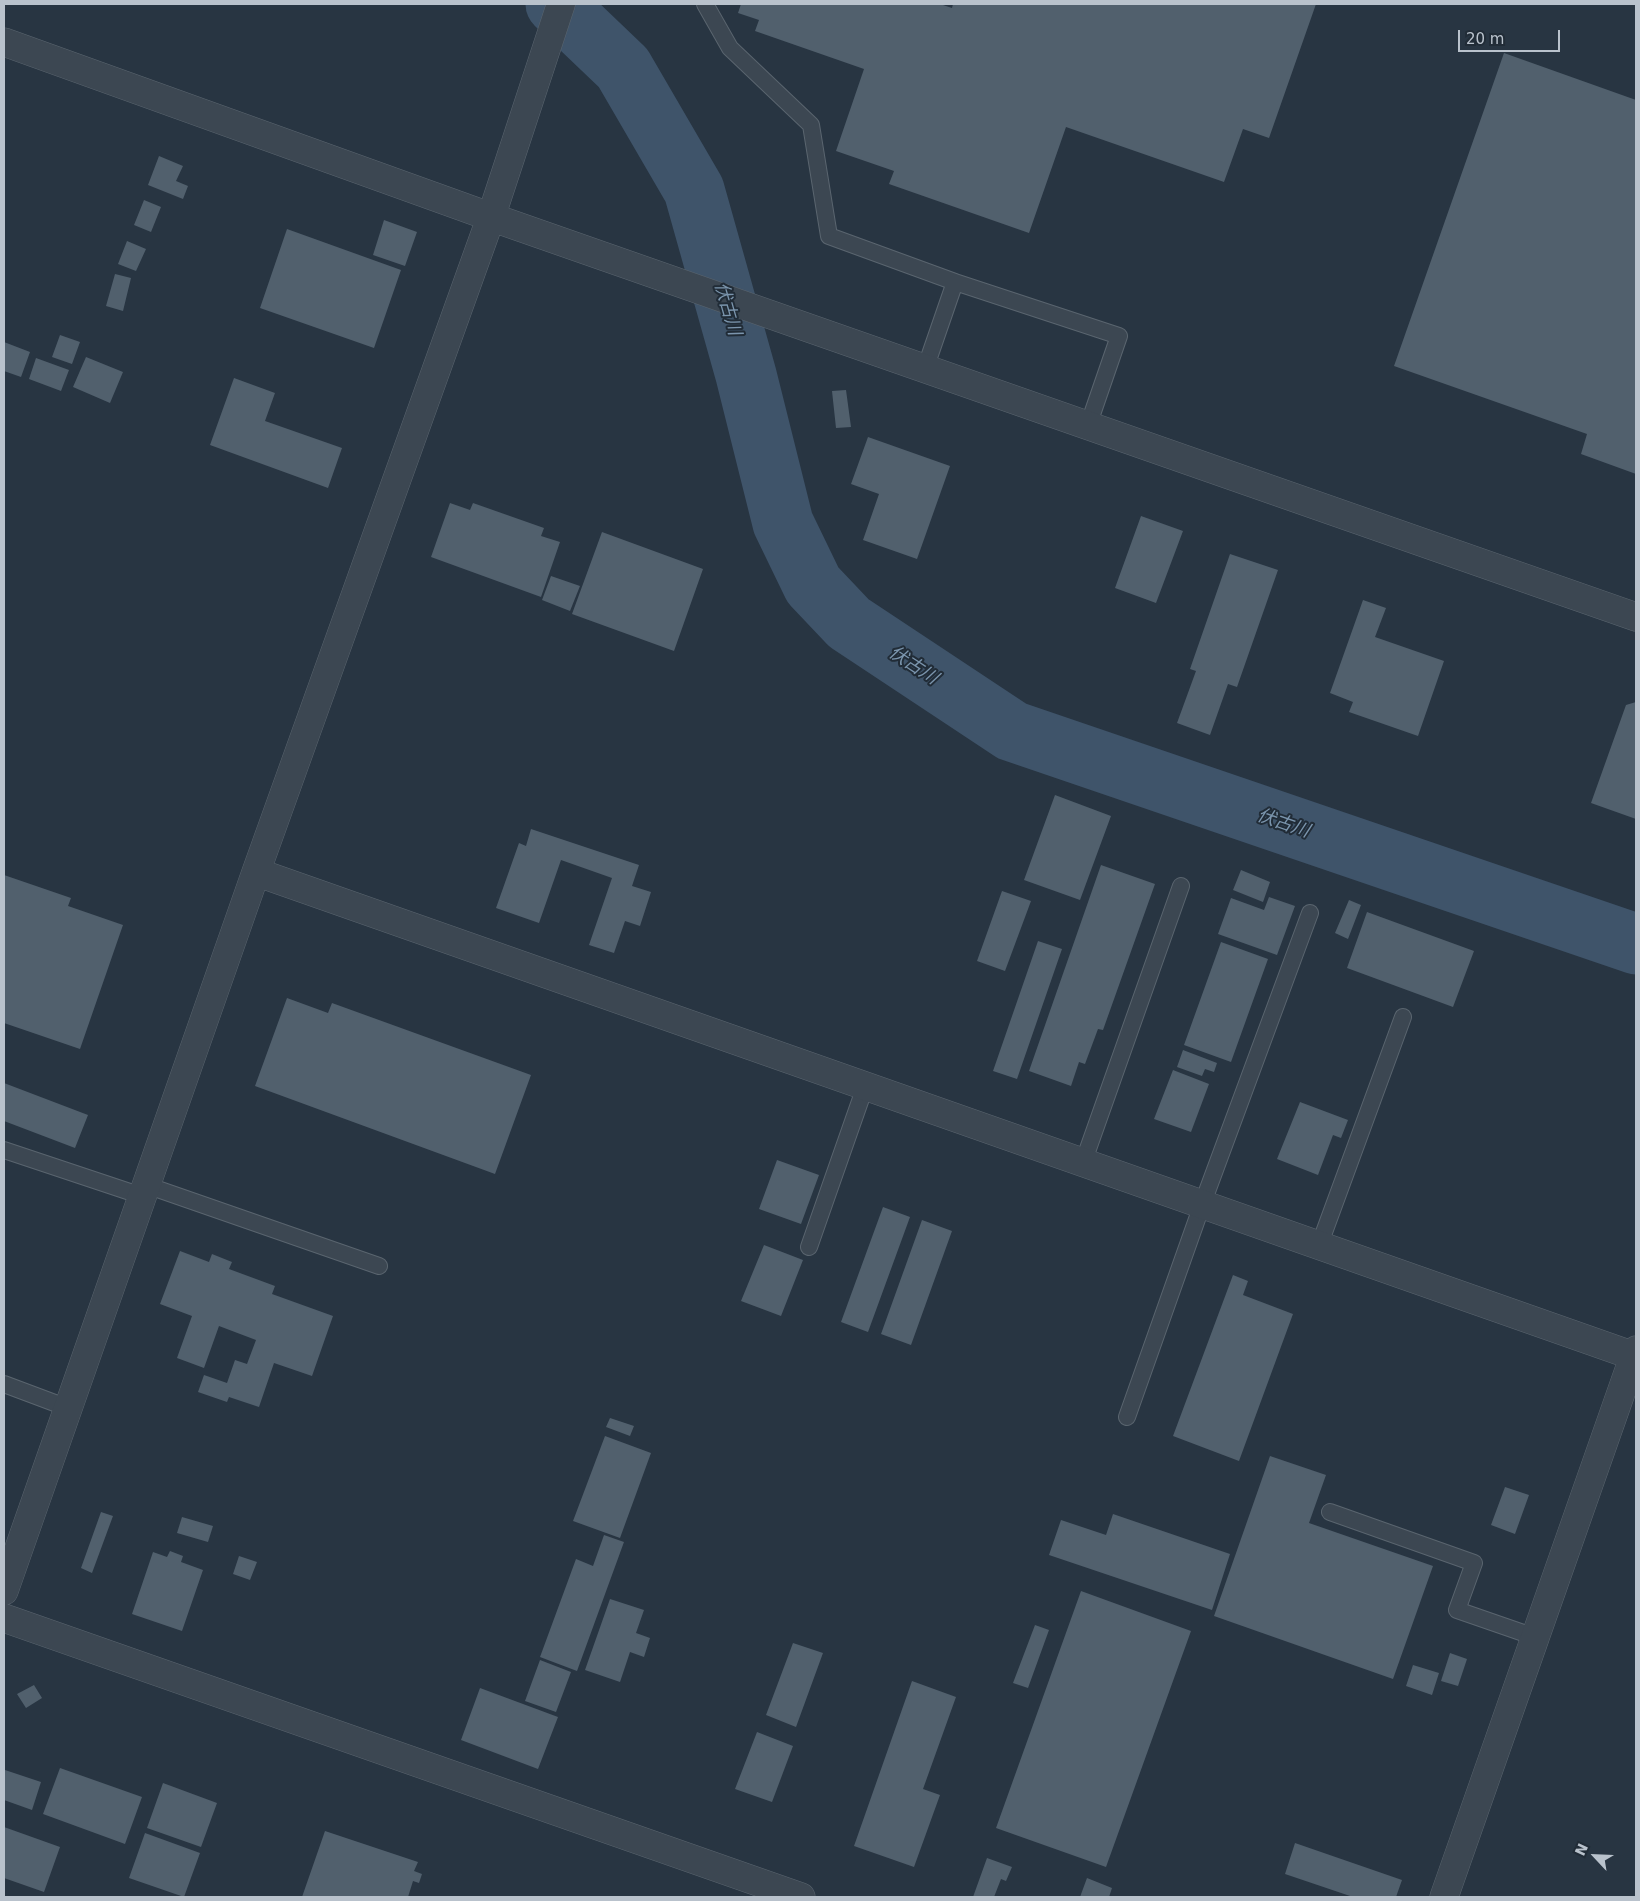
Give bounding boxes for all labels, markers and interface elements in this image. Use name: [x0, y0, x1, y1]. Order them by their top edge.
scale bar: [1460, 20, 1562, 52]
text: 20 m: [1466, 30, 1504, 48]
water label: 伏古川: [709, 280, 745, 338]
water label: 伏古川: [884, 642, 942, 690]
water label: 伏古川: [1254, 805, 1312, 843]
north arrow: [1570, 1831, 1620, 1881]
text: N: [1572, 1841, 1591, 1858]

